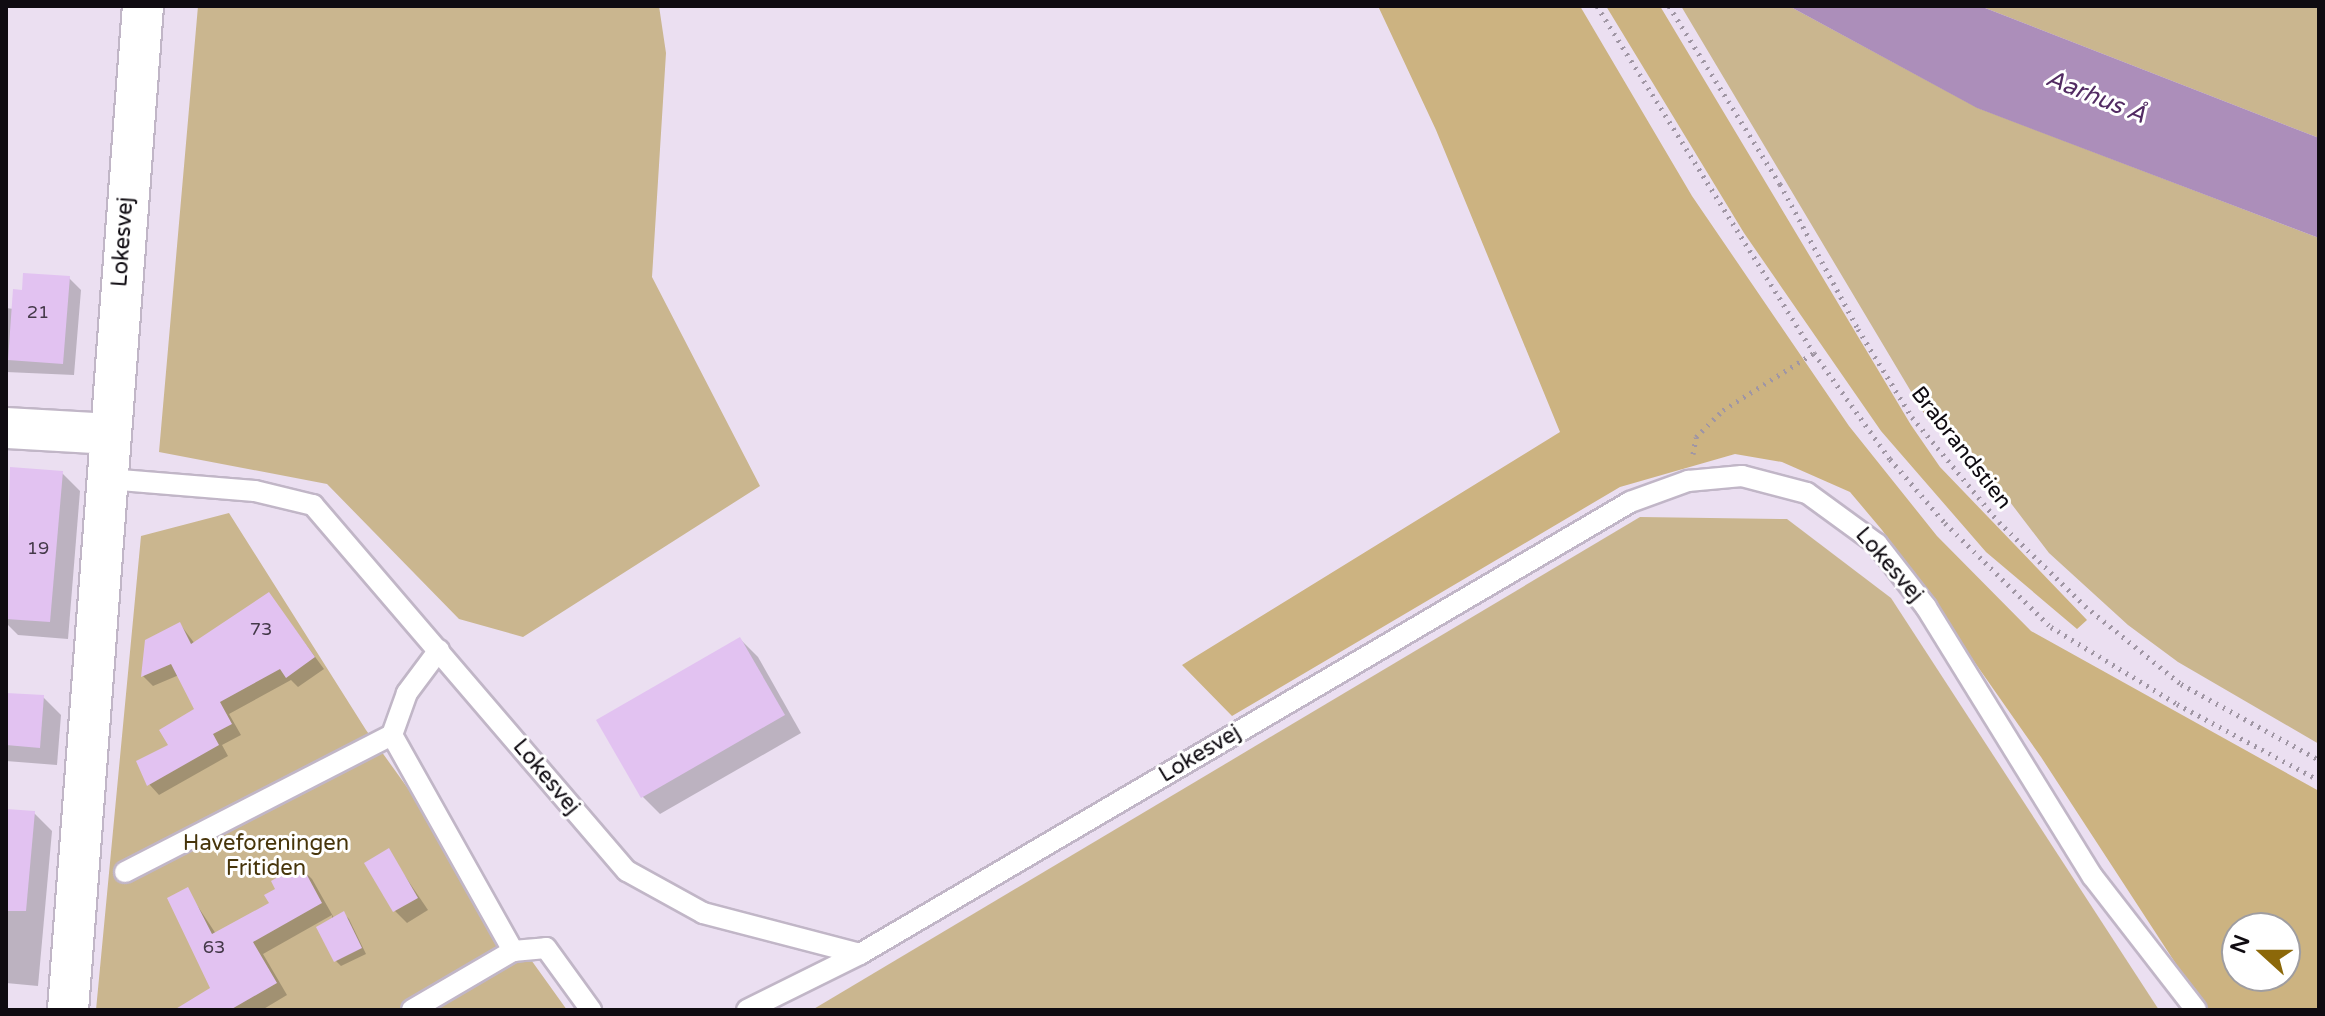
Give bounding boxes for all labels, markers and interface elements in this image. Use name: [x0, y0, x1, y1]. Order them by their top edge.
water label: Aarhus Å: [2042, 64, 2150, 130]
street label: Lokesvej: [107, 196, 139, 288]
house number: 21: [27, 301, 49, 323]
street label: Brabrandstien: [1905, 382, 2017, 514]
street label: Lokesvej: [1849, 522, 1929, 608]
house number: 19: [27, 537, 49, 559]
house number: 73: [250, 618, 272, 640]
street label: Lokesvej: [1154, 719, 1246, 789]
street label: Lokesvej: [507, 734, 585, 820]
park label: Haveforeningen Fritiden: [183, 830, 349, 882]
north arrow: [2221, 912, 2301, 992]
text: N: [2225, 931, 2256, 957]
house number: 63: [203, 936, 225, 958]

